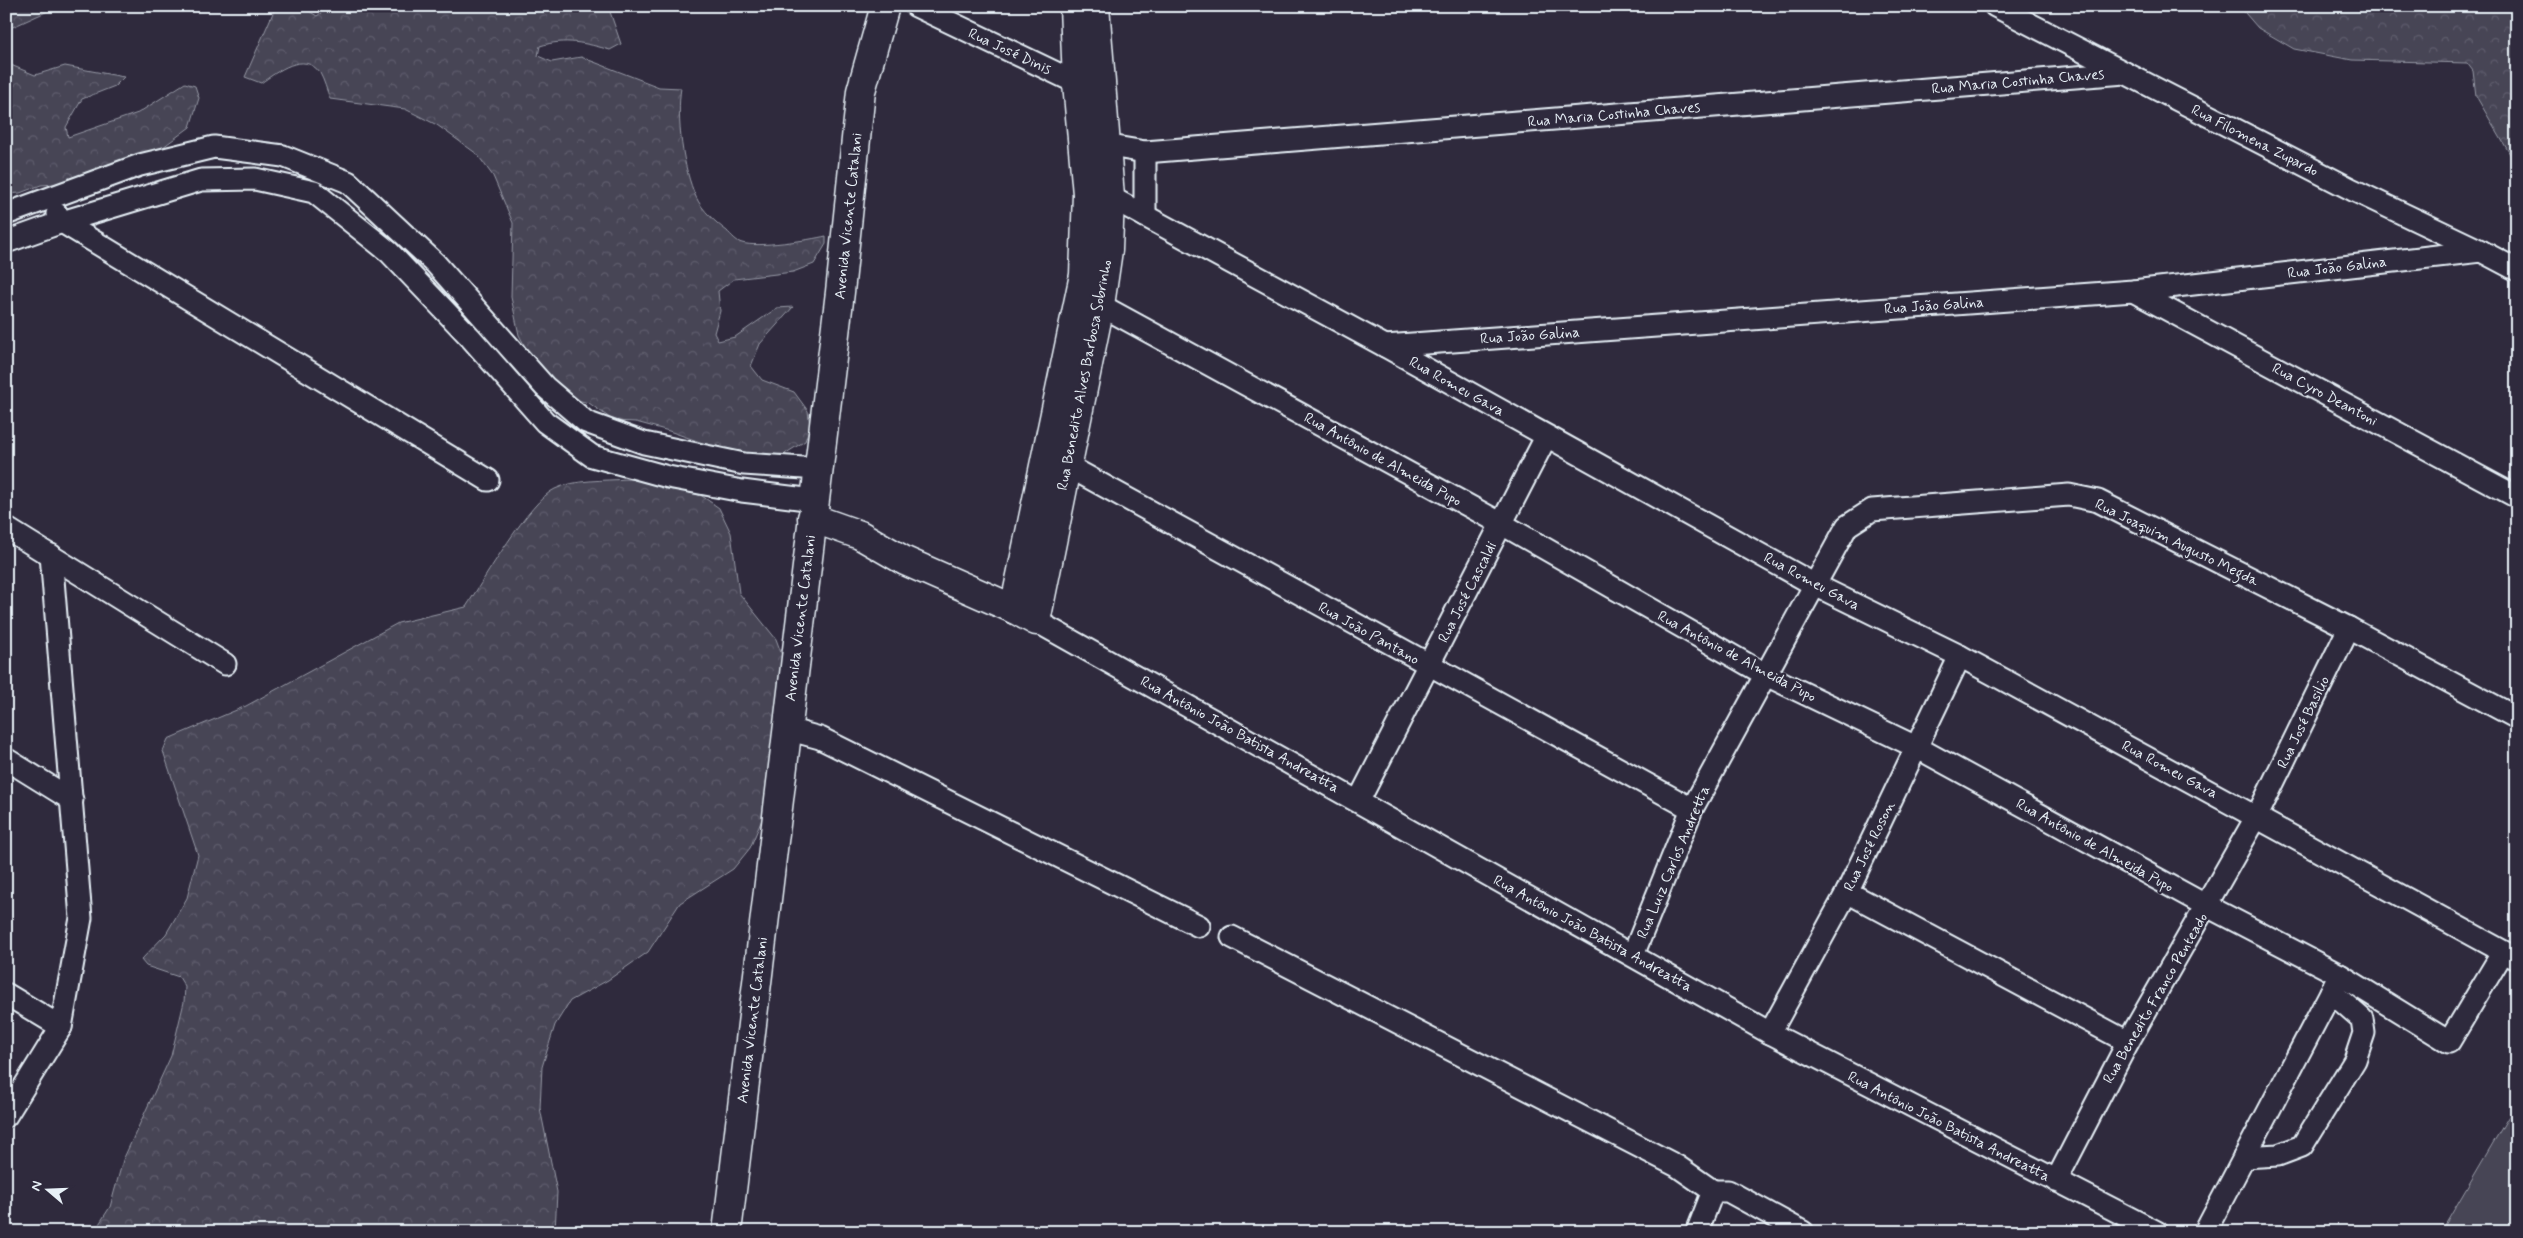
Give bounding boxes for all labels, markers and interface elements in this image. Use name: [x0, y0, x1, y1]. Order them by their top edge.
street label: Rua José Dinis: [965, 24, 1055, 80]
street label: Rua Maria Costinha Chaves: [1931, 64, 2105, 100]
street label: Rua Maria Costinha Chaves: [1527, 97, 1701, 133]
street label: Rua Filomena Zupardo: [2188, 100, 2322, 182]
street label: Avenida Vicente Catalani: [830, 132, 868, 300]
street label: Rua João Galina: [2286, 252, 2388, 284]
street label: Rua Benedito Alves Barbosa Sobrinho: [1053, 258, 1117, 492]
street label: Rua João Galina: [1883, 293, 1985, 319]
street label: Rua João Galina: [1479, 323, 1581, 349]
street label: Rua Romeu Gava: [1405, 352, 1508, 422]
street label: Rua Cyro Deantoni: [2268, 359, 2381, 431]
street label: Rua Antônio de Almeida Pupo: [1300, 408, 1465, 512]
street label: Rua Joaquim Augusto Megda: [2091, 494, 2263, 593]
street label: Avenida Vicente Catalani: [781, 534, 821, 702]
street label: Rua José Cascaldi: [1434, 538, 1502, 647]
street label: Rua Romeu Gava: [1760, 548, 1863, 616]
street label: Rua João Pantano: [1314, 598, 1423, 670]
street label: Rua Antônio de Almeida Pupo: [1654, 606, 1820, 707]
street label: Rua Antônio João Batista Andreatta: [1136, 672, 1343, 798]
street label: Rua José Basilio: [2273, 673, 2335, 772]
street label: Rua Romeu Gava: [2118, 736, 2221, 804]
street label: Rua Luiz Carlos Andretta: [1633, 782, 1715, 942]
street label: Rua Antônio de Almeida Pupo: [2012, 794, 2177, 898]
street label: Rua José Roson: [1839, 798, 1900, 895]
street label: Rua Antônio João Batista Andreatta: [1489, 871, 1696, 997]
street label: Rua Benedito Franco Penteado: [2099, 909, 2213, 1088]
street label: Avenida Vicente Catalani: [733, 936, 773, 1104]
street label: Rua Antônio João Batista Andreatta: [1844, 1067, 2053, 1187]
north arrow: [22, 1166, 72, 1216]
text: N: [27, 1179, 47, 1193]

